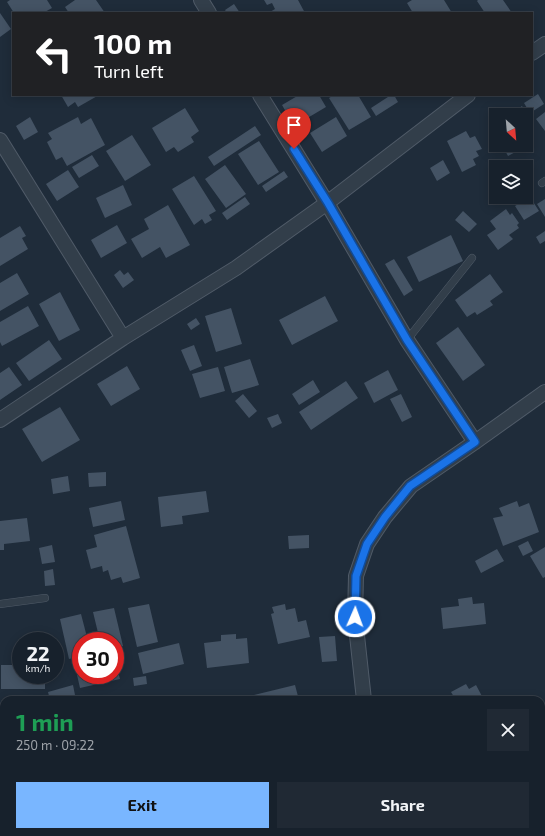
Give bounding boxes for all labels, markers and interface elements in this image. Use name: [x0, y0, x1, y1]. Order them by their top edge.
text: 100 m: [94, 26, 172, 60]
icon: left: [28, 28, 80, 80]
text: Turn left: [94, 60, 164, 82]
pin: [277, 108, 311, 149]
north arrow: [489, 108, 533, 152]
map controls: [489, 108, 533, 204]
icon: arrive: [283, 114, 305, 136]
button: layers: [489, 160, 533, 204]
position arrow: [334, 596, 376, 638]
speed limit sign: 30: [72, 632, 124, 684]
text: 22: [26, 641, 50, 665]
text: km/h: [26, 662, 50, 674]
text: 1 min: [16, 707, 74, 736]
button: close: [487, 709, 529, 751]
text: 250 m · 09:22: [16, 737, 94, 753]
button: Exit: [16, 782, 269, 828]
button: Share: [277, 782, 529, 828]

